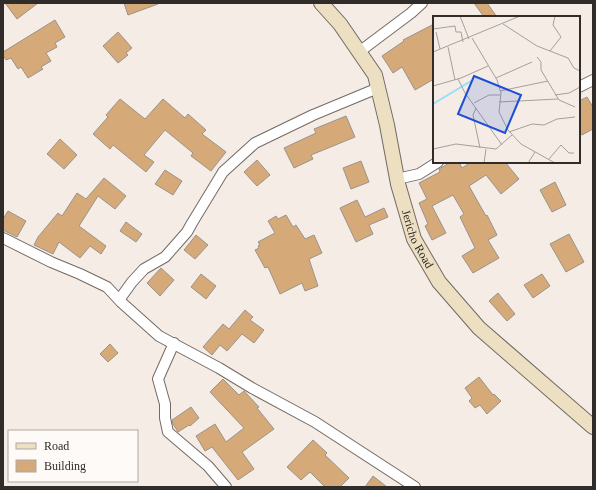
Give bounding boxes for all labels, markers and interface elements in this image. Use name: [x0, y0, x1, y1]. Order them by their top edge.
inset map: [433, 16, 580, 163]
street label: Jericho Road: [399, 208, 436, 271]
legend: [8, 430, 138, 482]
text: Road: [44, 439, 69, 453]
text: Building: [44, 459, 86, 473]

